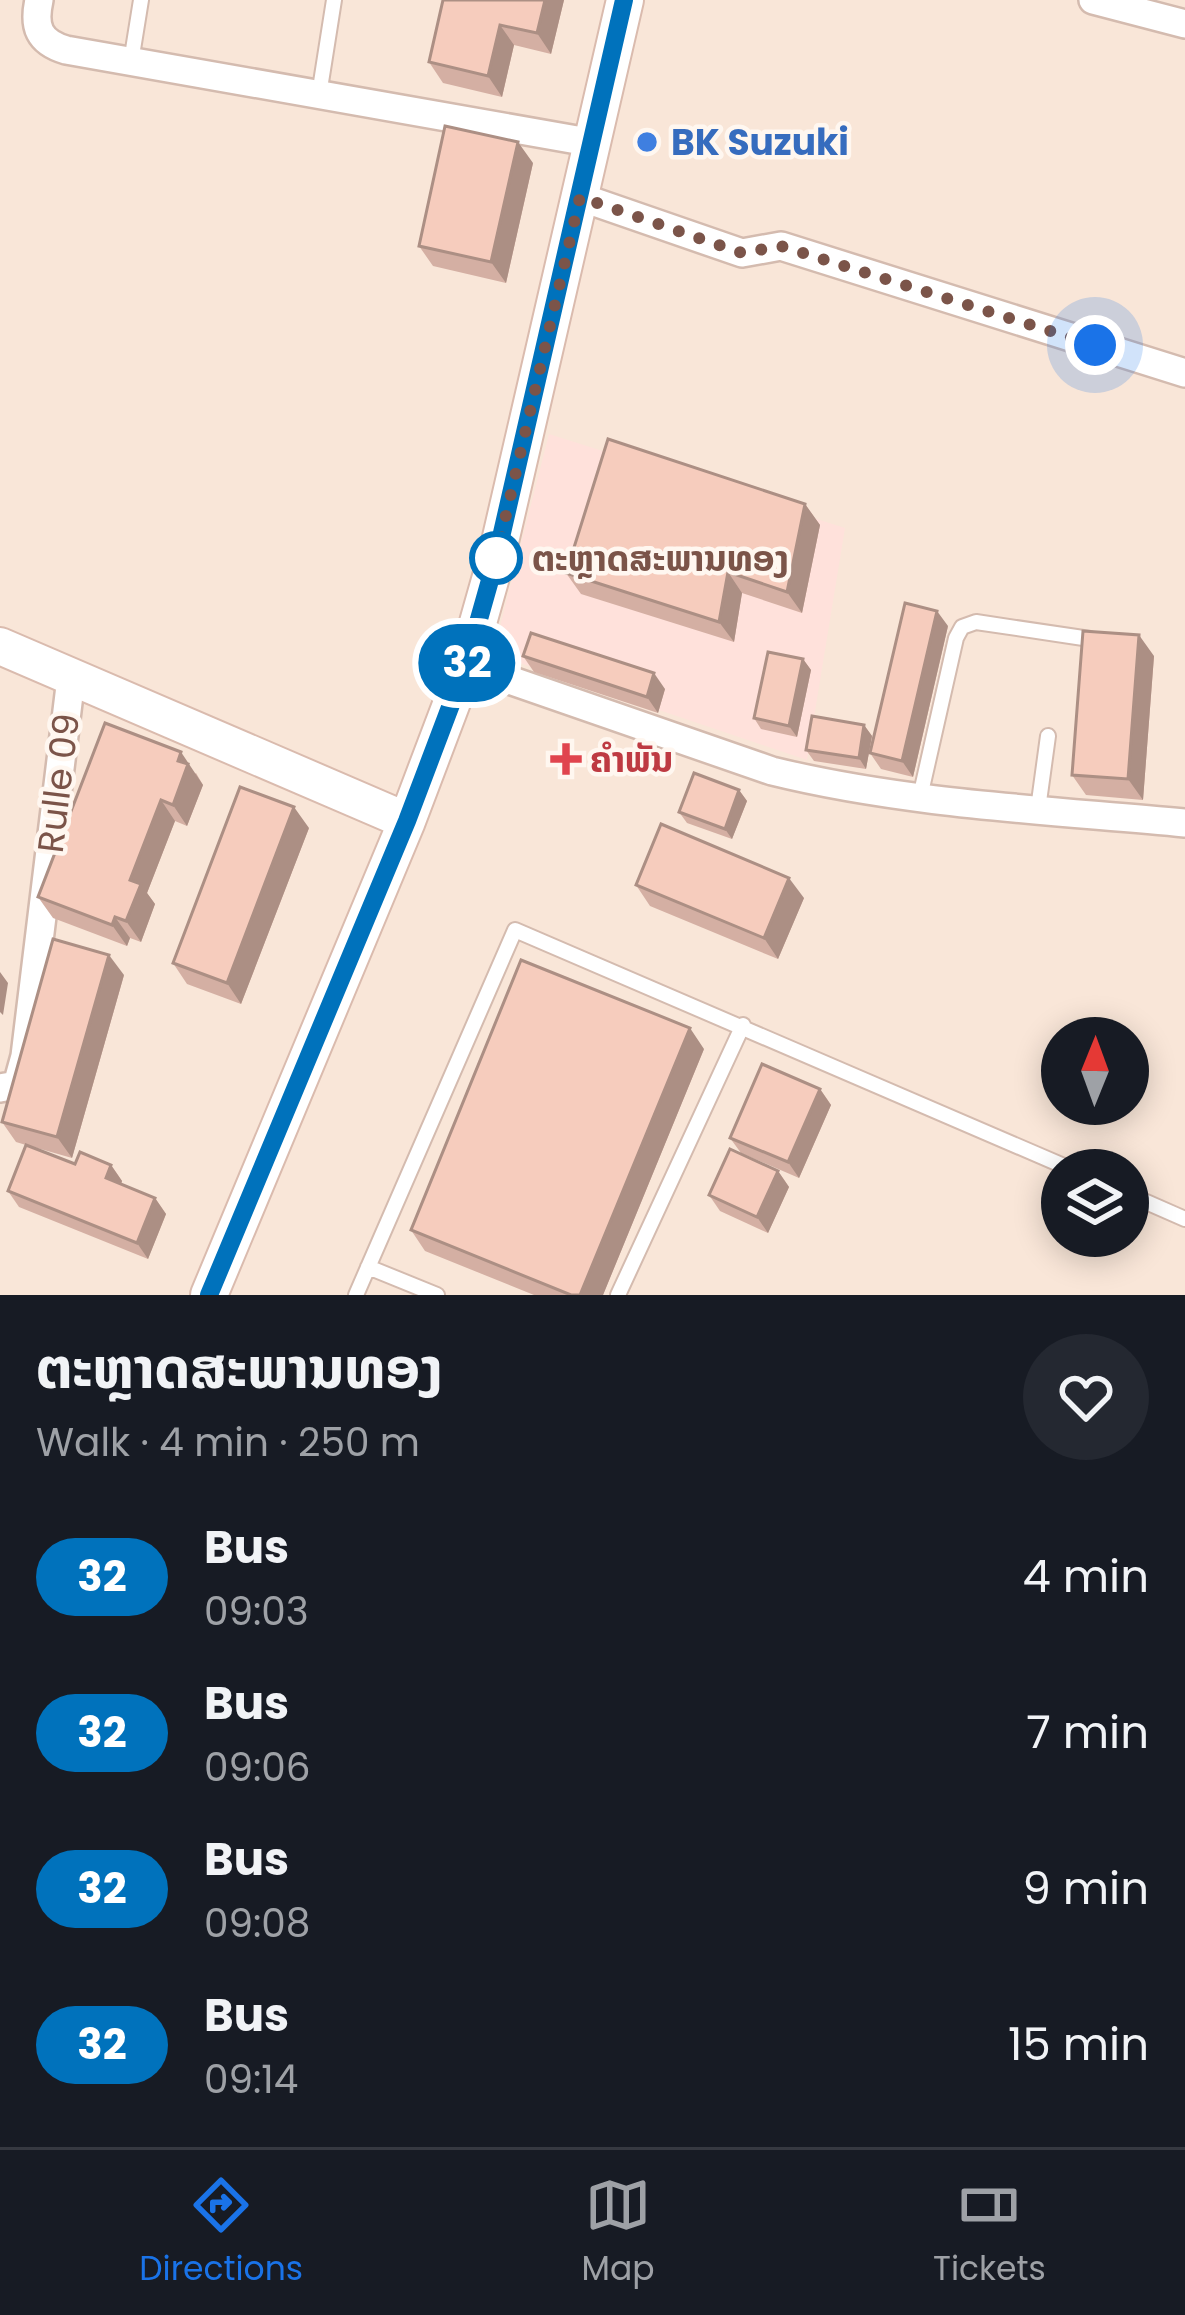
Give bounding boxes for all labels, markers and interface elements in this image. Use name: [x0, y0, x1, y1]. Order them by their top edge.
place label: BK Suzuki: [671, 117, 849, 168]
marker: BK Suzuki: [634, 129, 660, 155]
your location: [1065, 315, 1125, 375]
marker: ຕະຫຼາດສະພານທອງ: [471, 533, 521, 583]
place label: ຕະຫຼາດສະພານທອງ: [532, 533, 789, 584]
line badge: 32: [413, 624, 521, 702]
text: 32: [442, 633, 492, 692]
street label: Rulle 09: [25, 711, 92, 856]
place label: ຄໍາພັນ: [590, 734, 673, 785]
marker: ຄໍາພັນ: [553, 746, 579, 772]
north arrow: [1041, 1017, 1149, 1125]
map controls: [1041, 1017, 1149, 1257]
button: layers: [1041, 1149, 1149, 1257]
text: ຕະຫຼາດສະພານທອງ: [36, 1328, 443, 1408]
button: heart: [1023, 1334, 1149, 1460]
text: Walk · 4 min · 250 m: [36, 1415, 420, 1470]
text: Bus: [204, 1516, 289, 1579]
text: 4 min: [1022, 1545, 1149, 1608]
text: 32: [77, 1547, 127, 1606]
text: 09:03: [204, 1584, 309, 1639]
text: Bus: [204, 1672, 289, 1735]
text: 7 min: [1026, 1701, 1149, 1764]
text: 32: [77, 1703, 127, 1762]
text: 09:06: [204, 1740, 311, 1795]
text: Bus: [204, 1828, 289, 1891]
text: 9 min: [1022, 1857, 1149, 1920]
text: 32: [77, 1859, 127, 1918]
text: 09:08: [204, 1896, 310, 1951]
text: Bus: [204, 1984, 289, 2047]
text: 15 min: [1008, 2013, 1149, 2076]
text: 32: [77, 2015, 127, 2074]
text: 09:14: [204, 2052, 298, 2107]
tab: Directions: [139, 2172, 303, 2294]
tab: Map: [582, 2172, 655, 2294]
tab: Tickets: [933, 2172, 1046, 2294]

